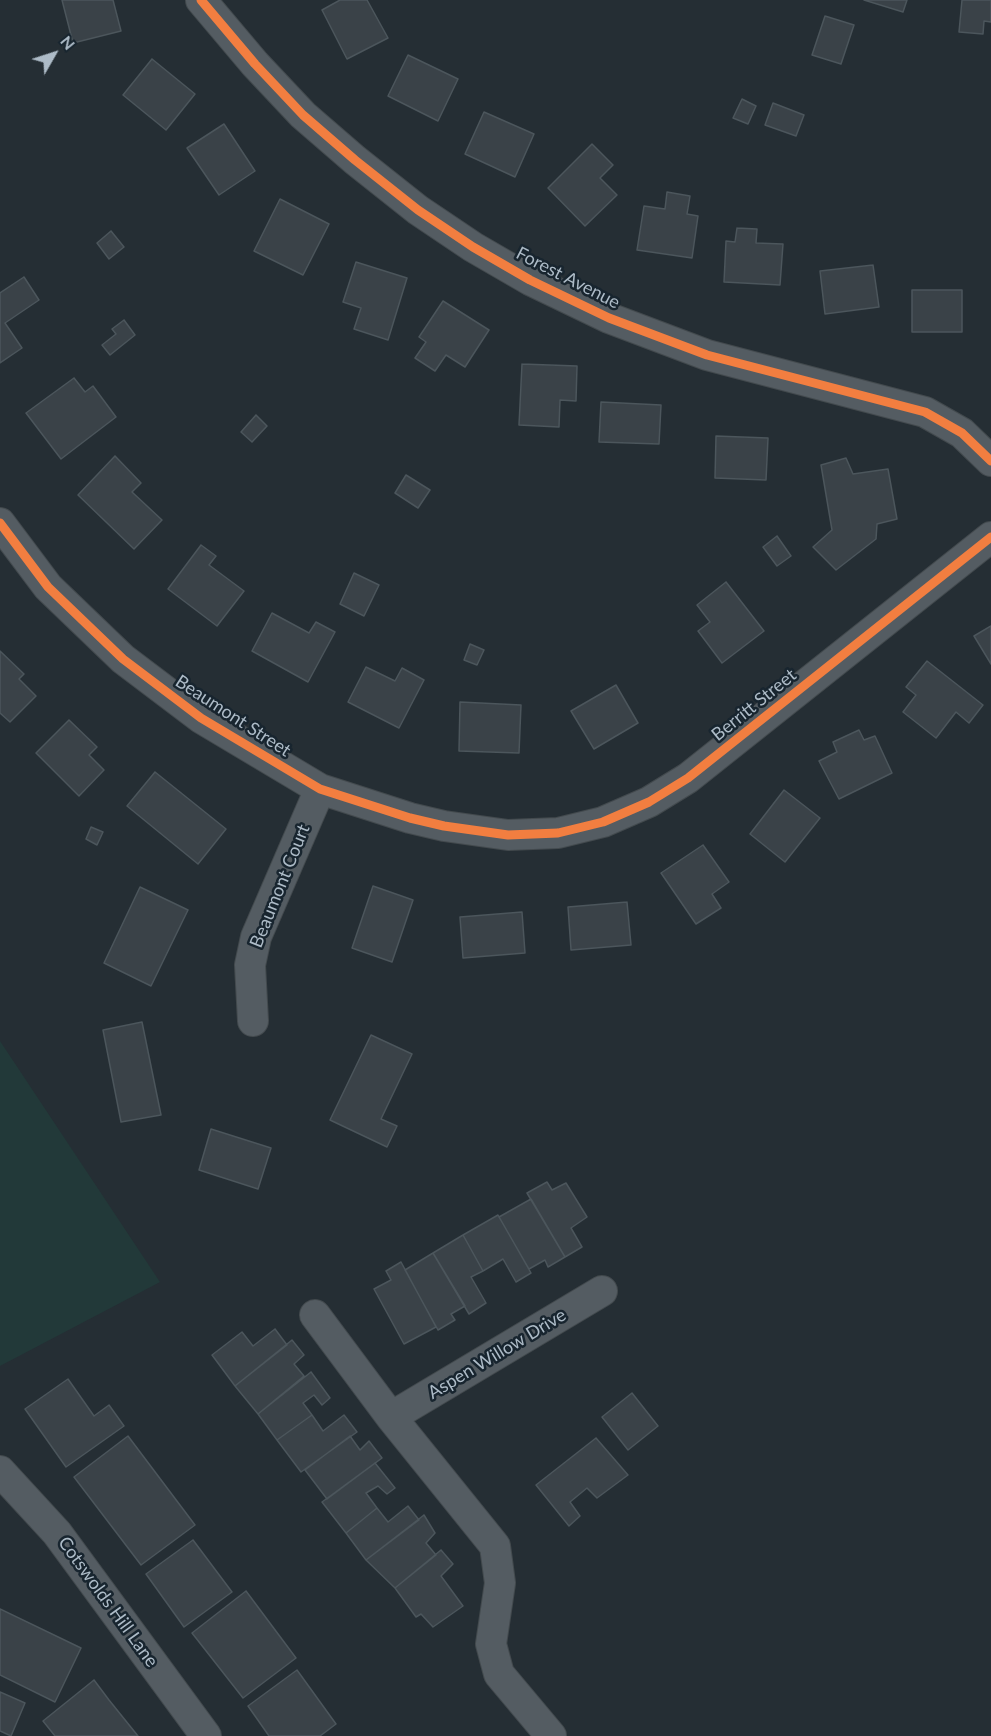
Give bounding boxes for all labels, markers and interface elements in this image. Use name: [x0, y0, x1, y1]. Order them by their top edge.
north arrow: [24, 24, 84, 84]
text: N: [57, 32, 80, 53]
street label: Forest Avenue: [512, 243, 624, 313]
street label: Berritt Street: [707, 664, 801, 746]
street label: Beaumont Street: [171, 671, 295, 761]
street label: Beaumont Court: [245, 821, 315, 951]
street label: Aspen Willow Drive: [424, 1304, 570, 1404]
street label: Cotswolds Hill Lane: [53, 1533, 163, 1671]

